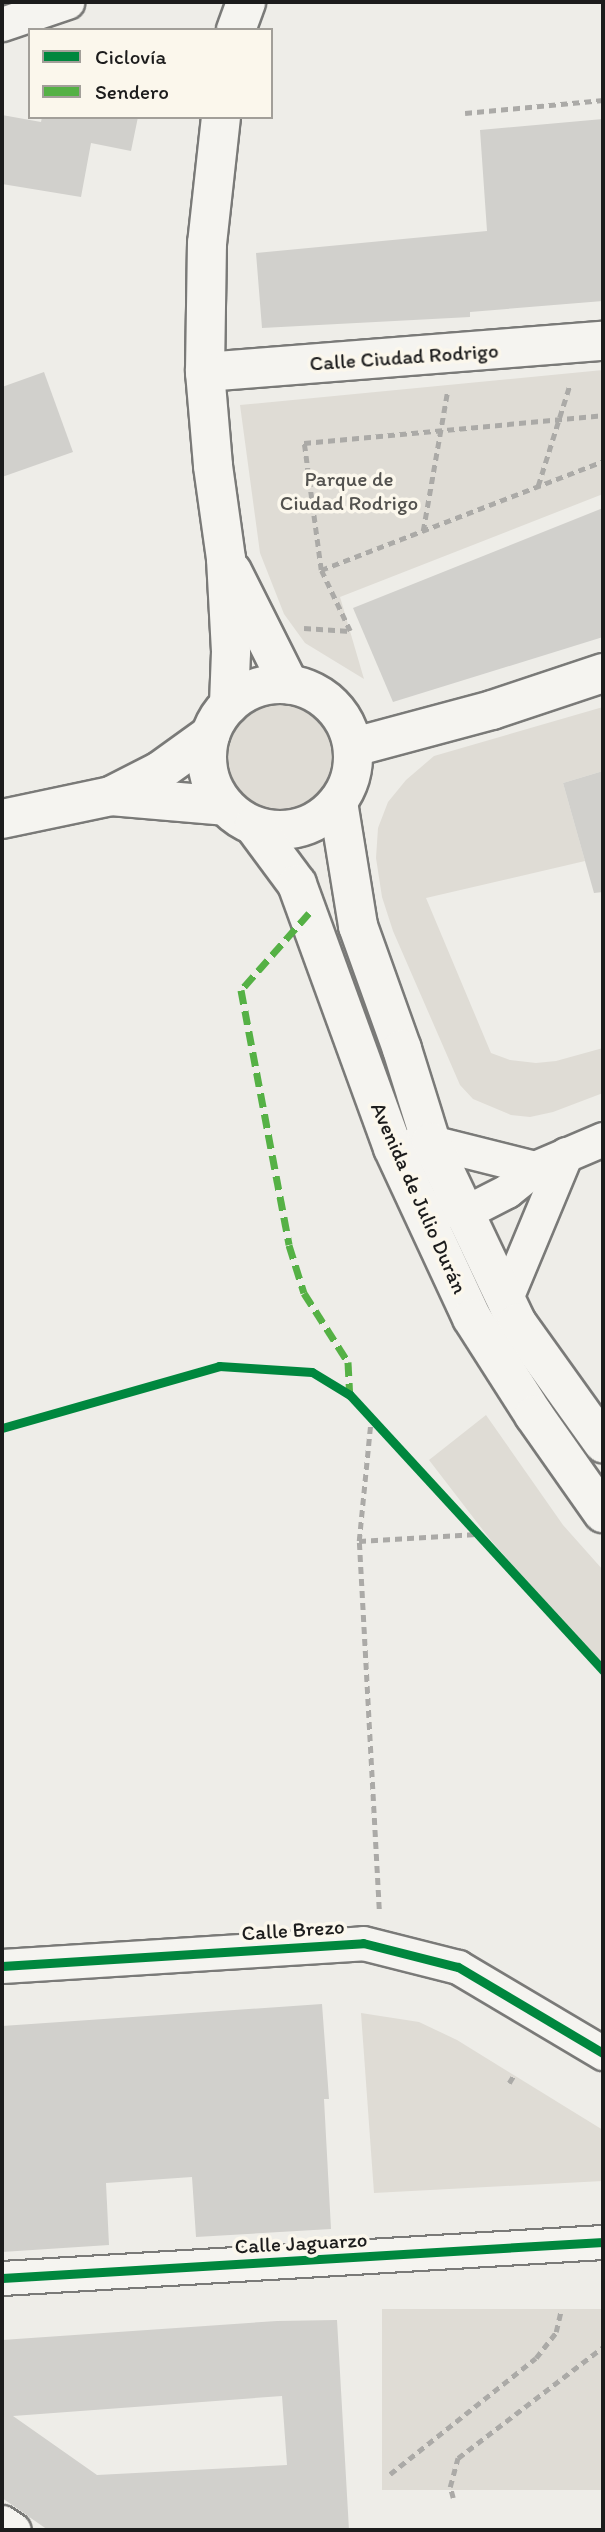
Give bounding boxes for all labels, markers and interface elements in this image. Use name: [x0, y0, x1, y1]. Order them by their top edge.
legend: [28, 28, 273, 119]
text: Ciclovía: [95, 44, 166, 69]
text: Sendero: [95, 79, 169, 104]
street label: Calle Ciudad Rodrigo: [309, 338, 499, 376]
park label: Parque de Ciudad Rodrigo: [280, 466, 418, 516]
street label: Avenida de Julio Durán: [365, 1098, 473, 1298]
street label: Calle Brezo: [241, 1914, 345, 1946]
street label: Calle Jaguarzo: [234, 2227, 368, 2259]

